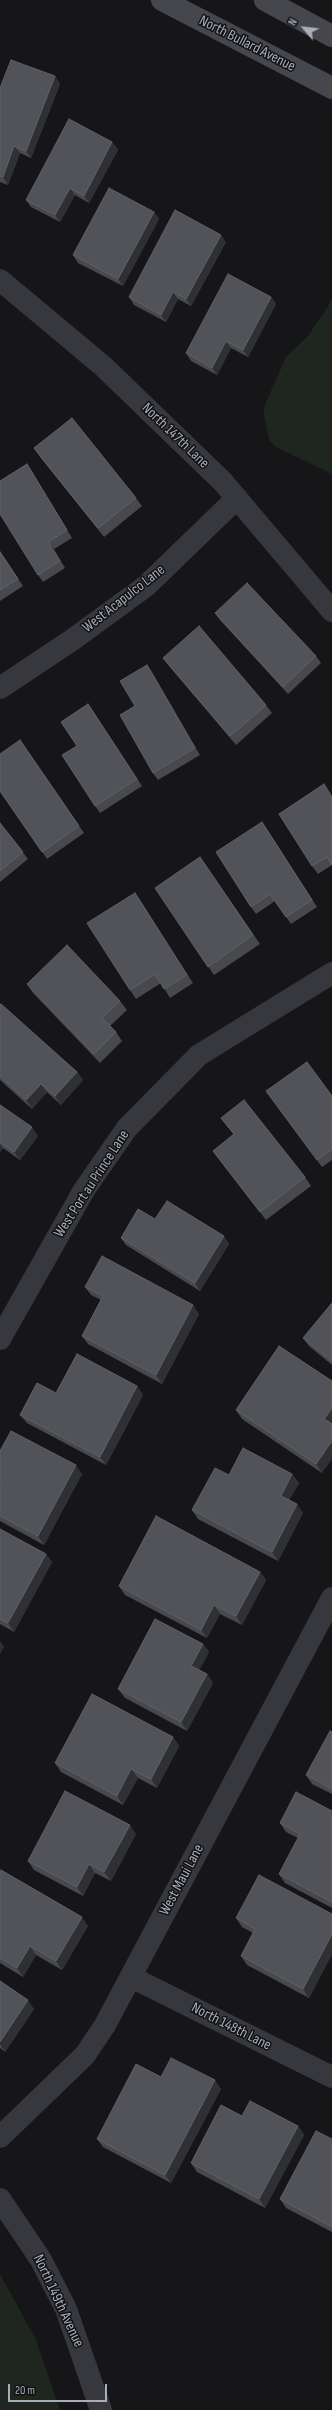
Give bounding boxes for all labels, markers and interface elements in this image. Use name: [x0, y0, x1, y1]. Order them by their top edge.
north arrow: [284, 8, 324, 48]
street label: North Bullard Avenue: [196, 12, 298, 76]
street label: North 147th Lane: [138, 400, 212, 472]
street label: West Acapulco Lane: [79, 561, 169, 637]
street label: West Port au Prince Lane: [51, 1127, 133, 1241]
street label: West Maui Lane: [156, 1841, 208, 1919]
street label: North 148th Lane: [188, 1999, 274, 2055]
street label: North 149th Avenue: [29, 2252, 87, 2350]
scale bar: [10, 2376, 109, 2402]
text: 20 m: [15, 2383, 35, 2398]

